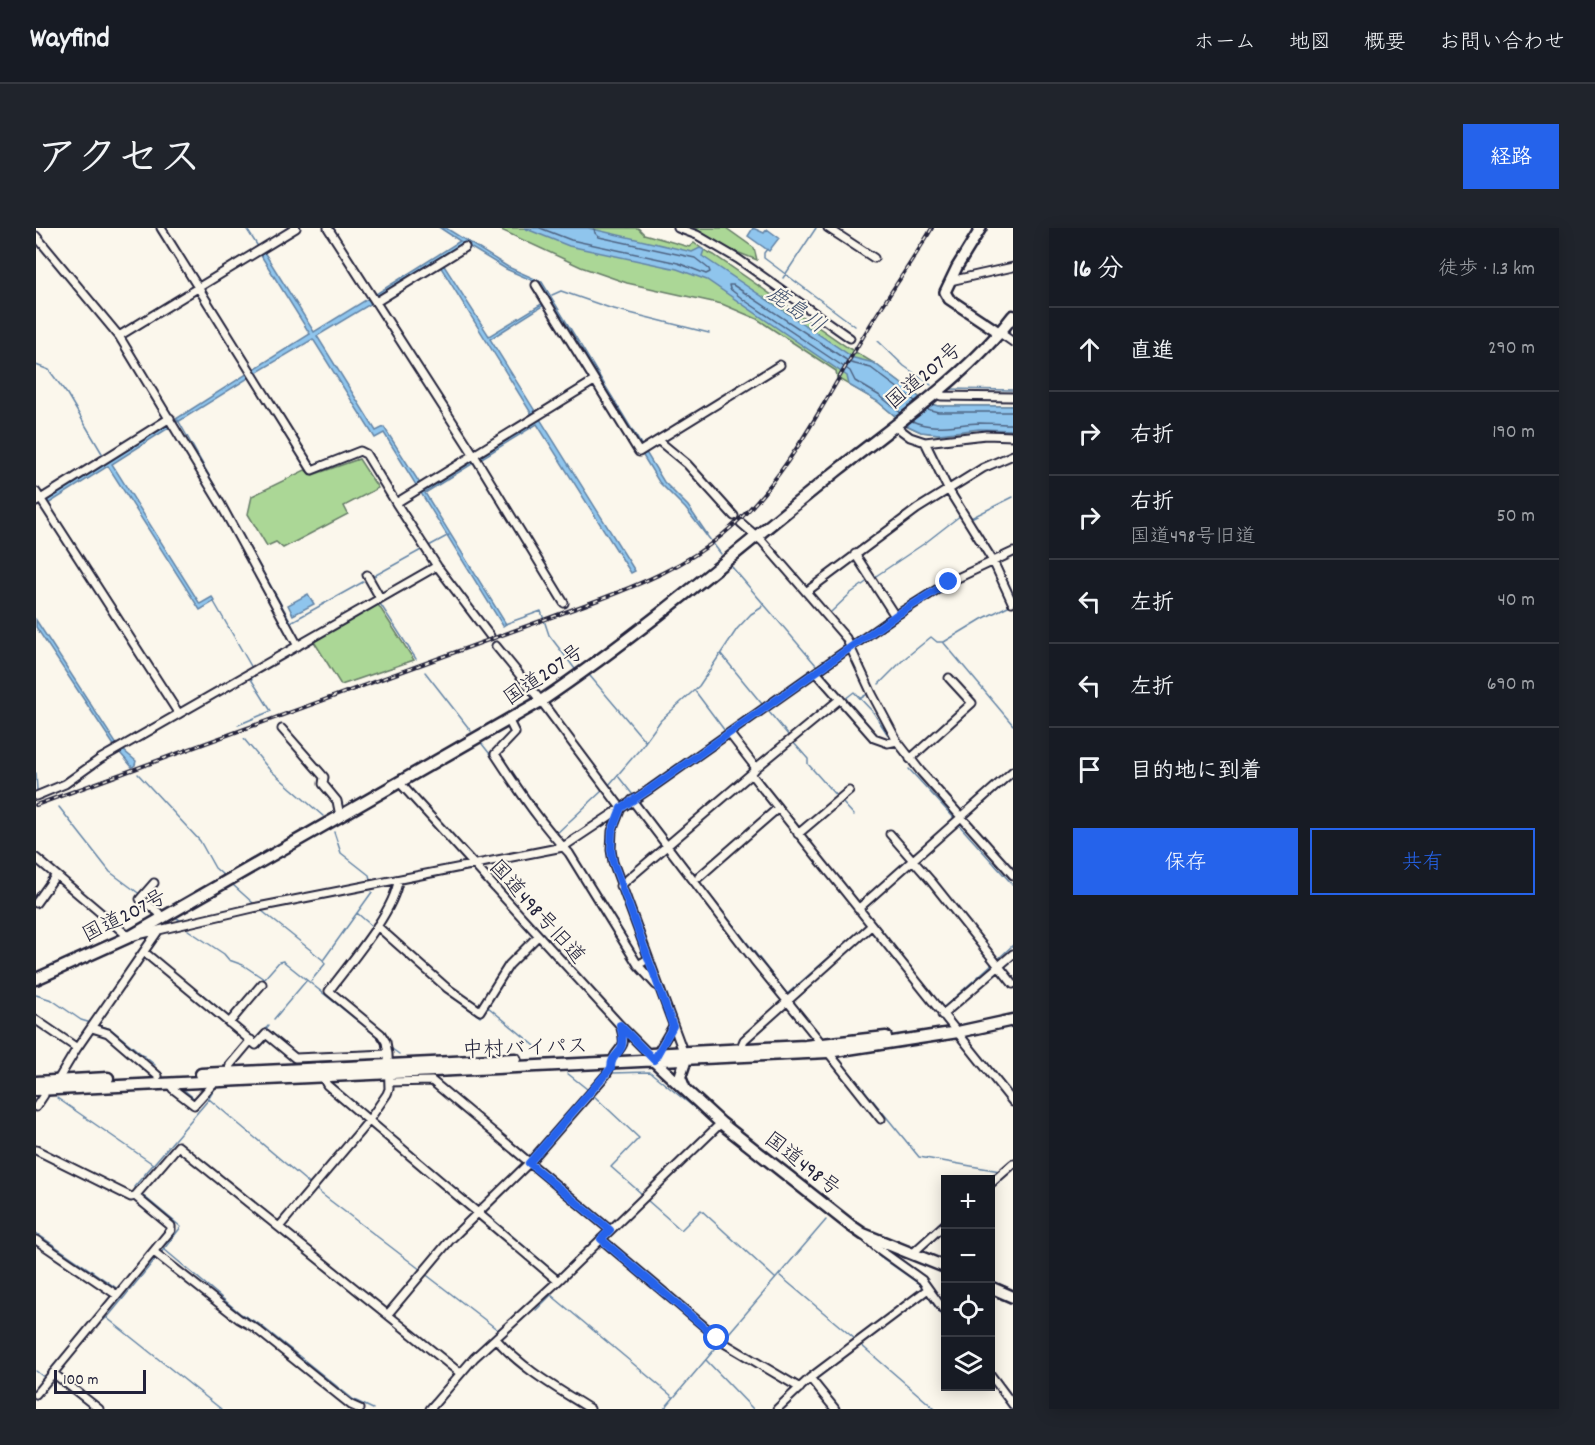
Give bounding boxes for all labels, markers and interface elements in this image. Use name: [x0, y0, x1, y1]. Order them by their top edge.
text: Wayfind: [30, 21, 110, 61]
text: ホーム: [1194, 29, 1256, 59]
text: 地図: [1289, 29, 1331, 59]
text: 概要: [1364, 29, 1406, 59]
text: お問い合わせ: [1439, 29, 1565, 59]
button: 経路: [1463, 124, 1559, 189]
text: アクセス: [36, 132, 201, 192]
text: 16 分: [1073, 252, 1123, 289]
text: 徒歩 · 1.3 km: [1438, 256, 1535, 284]
water label: 鹿島川: [759, 279, 831, 342]
icon: ahead: [1073, 333, 1106, 366]
text: 290 m: [1488, 335, 1535, 363]
street label: 国道207号: [880, 336, 970, 418]
text: 直進: [1130, 337, 1174, 368]
icon: right: [1073, 417, 1106, 450]
text: 190 m: [1492, 419, 1535, 447]
text: 右折: [1130, 421, 1174, 452]
text: 右折: [1130, 488, 1174, 519]
icon: right: [1073, 501, 1106, 534]
text: 50 m: [1497, 503, 1535, 531]
text: 国道498号旧道: [1130, 524, 1255, 552]
route end: [935, 568, 961, 594]
icon: left: [1073, 585, 1106, 618]
text: 40 m: [1497, 587, 1535, 615]
text: 左折: [1130, 589, 1174, 620]
street label: 国道207号: [498, 638, 591, 715]
icon: left: [1073, 669, 1106, 702]
text: 690 m: [1487, 671, 1535, 699]
text: 左折: [1130, 673, 1174, 704]
icon: arrive: [1073, 753, 1106, 786]
text: 目的地に到着: [1130, 757, 1262, 788]
button: 保存: [1073, 828, 1298, 895]
button: 共有: [1310, 828, 1535, 895]
street label: 国道498号旧道: [481, 854, 591, 972]
street label: 国道207号: [78, 883, 173, 952]
street label: 中村バイパス: [462, 1033, 588, 1067]
street label: 国道498号: [757, 1126, 846, 1205]
map controls: [941, 1175, 995, 1391]
button: +: [941, 1175, 995, 1229]
button: −: [941, 1229, 995, 1283]
button: locate: [941, 1283, 995, 1337]
route start: [703, 1324, 729, 1350]
button: layers: [941, 1337, 995, 1391]
scale bar: [54, 1367, 146, 1394]
text: 100 m: [63, 1369, 99, 1392]

